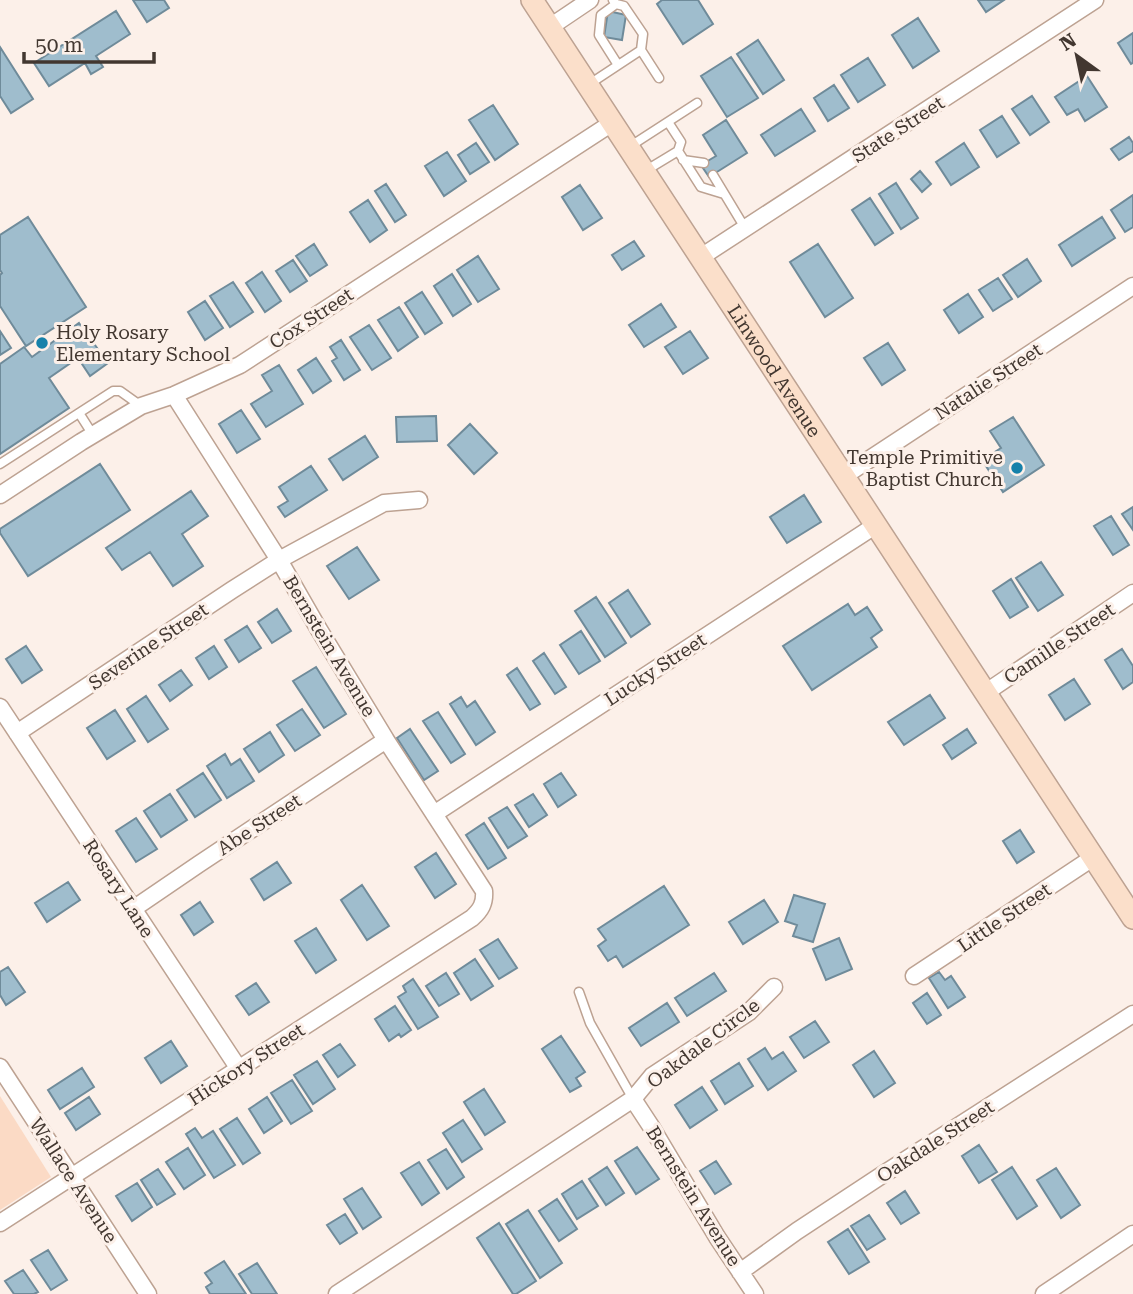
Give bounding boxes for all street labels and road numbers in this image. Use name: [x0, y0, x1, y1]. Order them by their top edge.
street label: State Street: [848, 91, 949, 168]
street label: Cox Street: [265, 283, 358, 354]
street label: Linwood Avenue: [723, 300, 826, 442]
street label: Natalie Street: [930, 338, 1047, 425]
street label: Bernstein Avenue: [278, 571, 381, 721]
street label: Severine Street: [84, 598, 212, 695]
street label: Camille Street: [999, 598, 1119, 689]
street label: Lucky Street: [600, 628, 710, 711]
street label: Abe Street: [213, 789, 306, 860]
street label: Rosary Lane: [78, 835, 159, 942]
street label: Little Street: [953, 878, 1055, 957]
street label: Oakdale Circle: [643, 994, 764, 1093]
street label: Hickory Street: [184, 1018, 309, 1111]
street label: Oakdale Street: [872, 1095, 998, 1188]
street label: Wallace Avenue: [25, 1113, 123, 1247]
street label: Bernstein Avenue: [641, 1122, 746, 1271]

